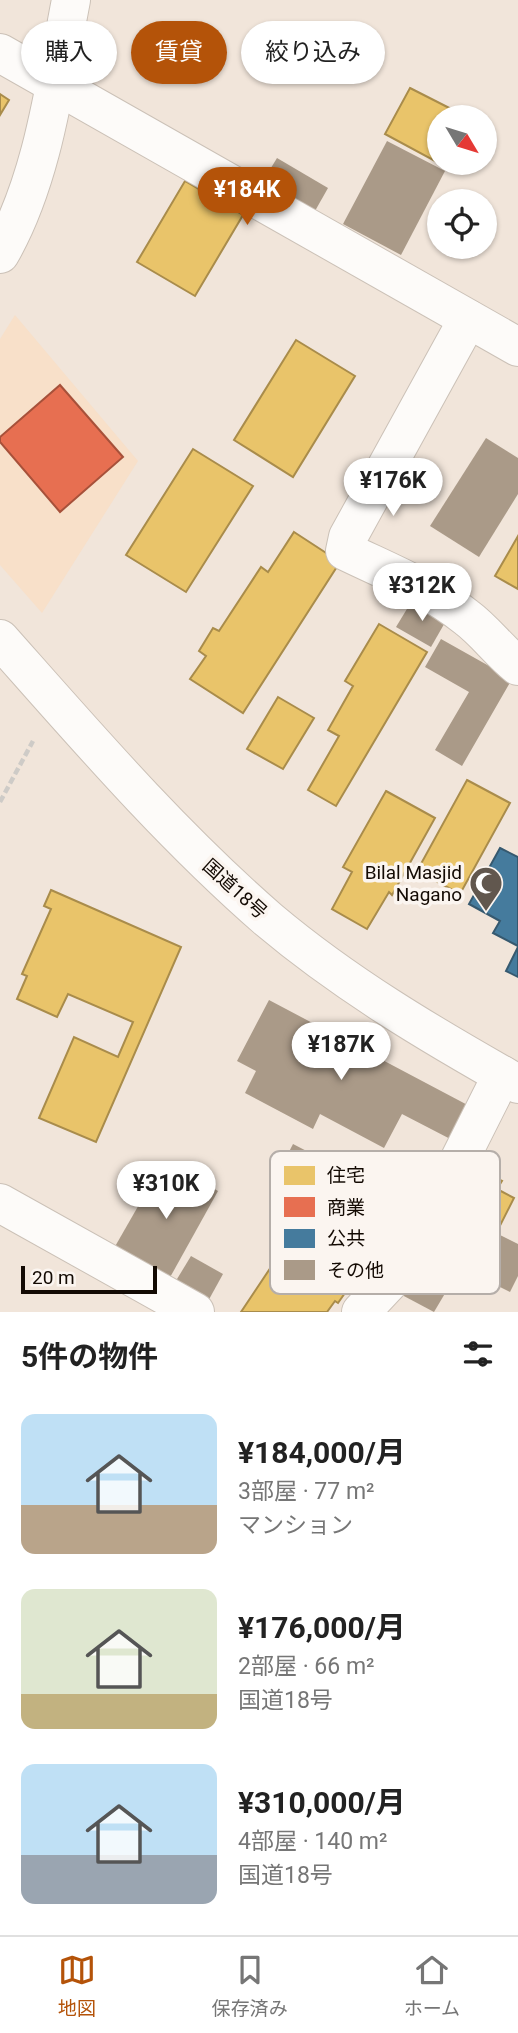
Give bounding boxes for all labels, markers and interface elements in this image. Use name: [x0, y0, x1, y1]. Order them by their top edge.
chip: 購入: [21, 21, 117, 84]
chip: 賃貸: [131, 21, 227, 84]
chip: 絞り込み: [241, 21, 385, 84]
north arrow: [427, 105, 497, 175]
map controls: [427, 105, 497, 259]
pin: ¥184K: [198, 168, 296, 227]
text: ¥184K: [214, 176, 280, 203]
button: locate: [427, 189, 497, 259]
pin: ¥176K: [344, 458, 442, 518]
text: ¥176K: [360, 467, 426, 494]
pin: ¥312K: [373, 564, 471, 623]
text: ¥312K: [389, 572, 455, 599]
street label: 国道18号: [198, 854, 272, 924]
place label: Bilal Masjid Nagano: [365, 861, 462, 906]
mosque icon: Bilal Masjid Nagano: [467, 864, 505, 913]
pin: ¥187K: [292, 1023, 390, 1082]
text: ¥187K: [308, 1031, 374, 1058]
legend: [270, 1151, 500, 1294]
pin: ¥310K: [117, 1162, 215, 1221]
text: 住宅: [327, 1164, 365, 1187]
text: ¥310K: [133, 1170, 199, 1197]
text: 商業: [327, 1196, 365, 1219]
text: 公共: [327, 1227, 365, 1250]
text: その他: [327, 1259, 384, 1282]
scale bar: [21, 1263, 158, 1295]
text: 20 m: [32, 1266, 75, 1289]
icon: filters: [459, 1335, 497, 1373]
text: 5件の物件: [21, 1339, 158, 1374]
text: ¥184,000/月: [238, 1435, 406, 1470]
icon: home: [77, 1442, 161, 1526]
text: 3部屋 · 77 m²: [238, 1478, 375, 1505]
text: マンション: [238, 1512, 353, 1539]
text: ¥176,000/月: [238, 1610, 406, 1645]
icon: home: [77, 1617, 161, 1701]
text: 2部屋 · 66 m²: [238, 1653, 375, 1680]
text: 国道18号: [238, 1687, 333, 1714]
text: ¥310,000/月: [238, 1785, 406, 1820]
icon: home: [77, 1792, 161, 1876]
text: 4部屋 · 140 m²: [238, 1828, 387, 1855]
text: 国道18号: [238, 1862, 333, 1889]
tab: 地図: [58, 1951, 96, 2020]
tab: 保存済み: [212, 1951, 288, 2020]
tab: ホーム: [404, 1951, 460, 2020]

